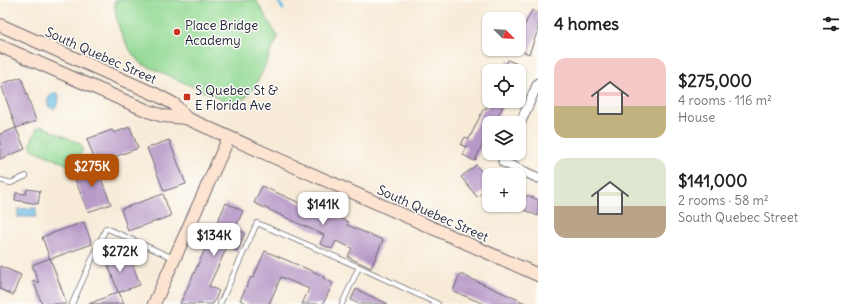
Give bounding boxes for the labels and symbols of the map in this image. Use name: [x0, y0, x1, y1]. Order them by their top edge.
north arrow: [482, 12, 526, 56]
place label: Place Bridge Academy: [185, 17, 258, 49]
street label: South Quebec Street: [43, 23, 160, 88]
marker: Place Bridge Academy: [172, 27, 182, 37]
place label: S Quebec St & E Florida Ave: [195, 82, 278, 114]
marker: S Quebec St & E Florida Ave: [182, 92, 192, 102]
pin: $275K: [64, 154, 120, 188]
street label: South Quebec Street: [375, 181, 492, 246]
pin: $141K: [295, 192, 351, 226]
pin: $134K: [186, 223, 242, 257]
pin: $272K: [92, 239, 148, 273]

